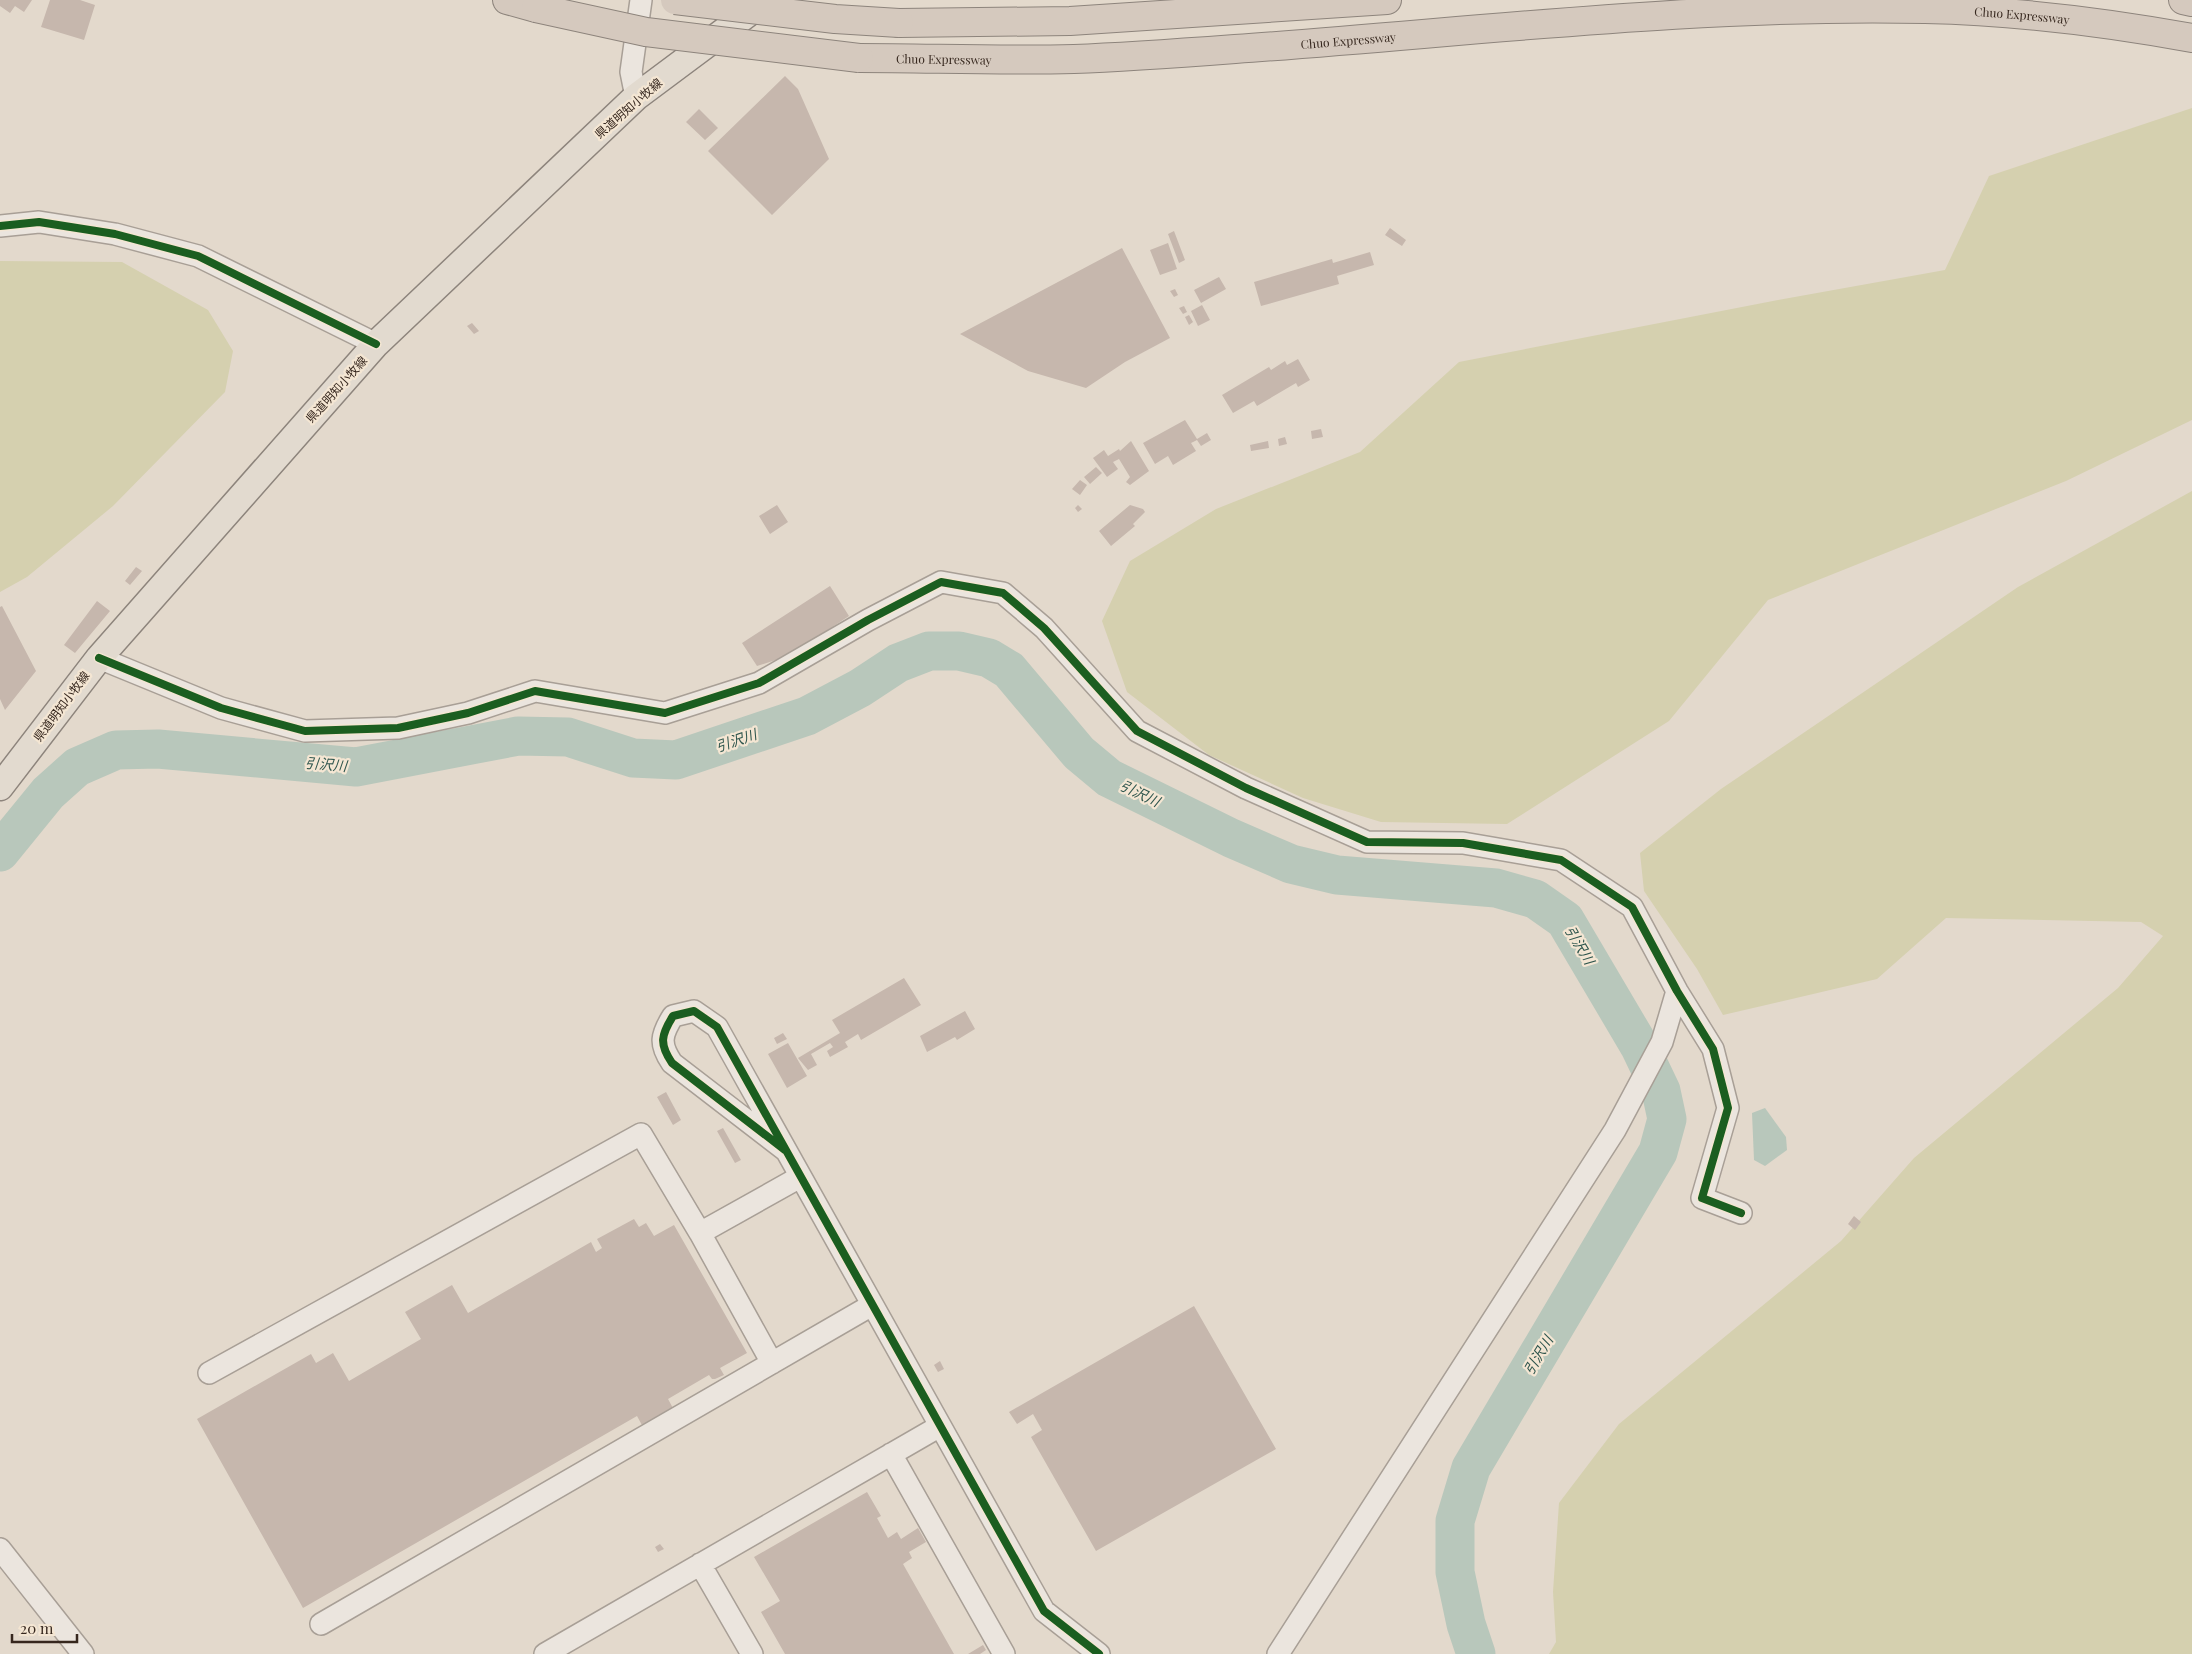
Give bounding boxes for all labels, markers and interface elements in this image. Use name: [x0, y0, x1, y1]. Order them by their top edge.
street label: Chuo Expressway: [1974, 3, 2070, 27]
street label: Chuo Expressway: [1300, 28, 1397, 52]
street label: Chuo Expressway: [896, 50, 992, 68]
street label: 県道明知小牧線: [591, 74, 665, 142]
street label: 県道明知小牧線: [302, 352, 370, 426]
street label: 県道明知小牧線: [29, 668, 93, 744]
water label: 引沢川: [713, 724, 761, 756]
water label: 引沢川: [304, 753, 350, 775]
water label: 引沢川: [1117, 776, 1165, 811]
water label: 引沢川: [1561, 922, 1600, 970]
water label: 引沢川: [1519, 1330, 1558, 1378]
scale bar: [12, 1612, 78, 1644]
text: 20 m: [20, 1618, 54, 1638]

